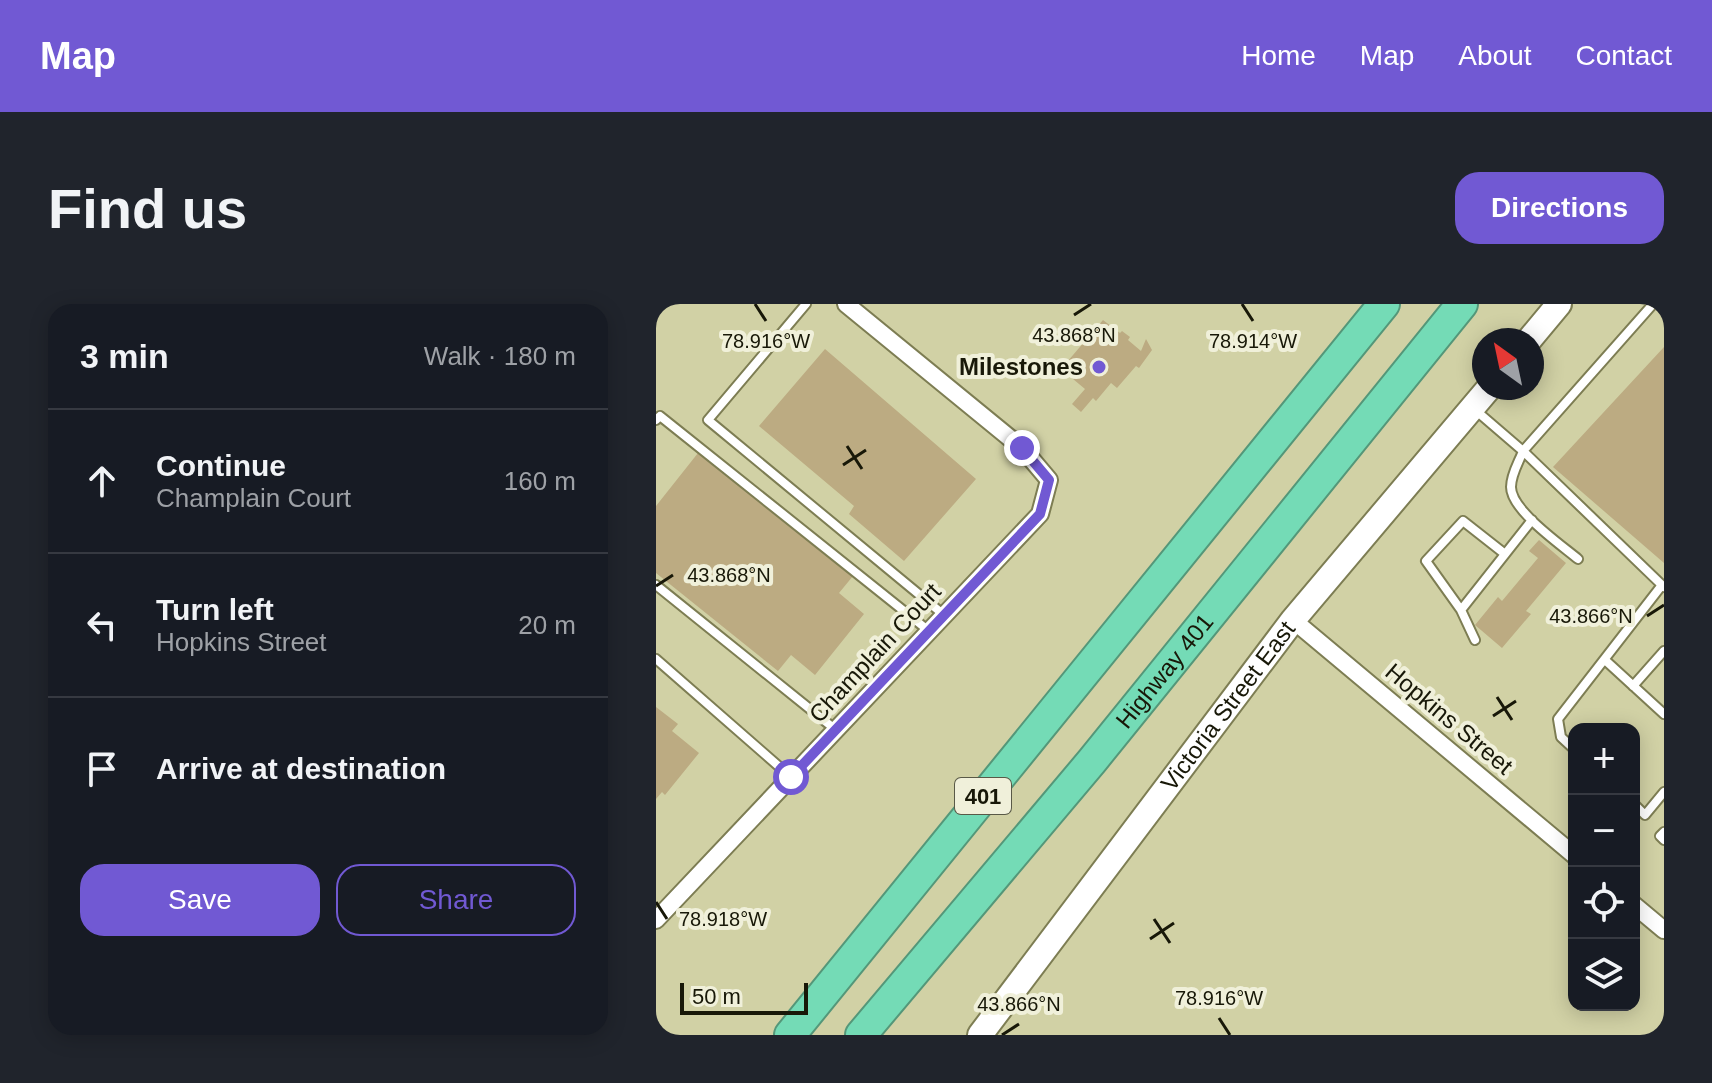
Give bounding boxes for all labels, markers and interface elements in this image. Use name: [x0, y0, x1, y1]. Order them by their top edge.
text: Map: [40, 35, 116, 77]
text: Home: [1241, 40, 1316, 71]
text: Map: [1360, 40, 1414, 71]
text: About: [1458, 40, 1532, 71]
text: Contact: [1576, 40, 1672, 71]
button: Directions: [1455, 172, 1664, 244]
text: Find us: [48, 177, 247, 240]
text: 43.868°N: [1032, 324, 1116, 346]
north arrow: [1472, 328, 1544, 400]
text: 78.916°W: [722, 330, 810, 352]
text: 78.914°W: [1209, 330, 1297, 352]
text: 3 min: [80, 337, 169, 375]
text: Walk · 180 m: [424, 341, 576, 371]
place label: Milestones: [959, 353, 1083, 380]
marker: Milestones: [1090, 358, 1108, 376]
route end: [1004, 430, 1040, 466]
text: Continue: [156, 449, 286, 482]
icon: ahead: [80, 459, 124, 503]
text: 160 m: [504, 466, 576, 496]
text: Champlain Court: [156, 483, 351, 513]
text: 43.868°N: [687, 564, 771, 586]
street label: Champlain Court: [803, 577, 946, 728]
text: Turn left: [156, 593, 274, 626]
icon: left: [80, 603, 124, 647]
text: 43.866°N: [1549, 605, 1633, 627]
street label: Highway 401: [1110, 608, 1219, 733]
text: 20 m: [518, 610, 576, 640]
street label: Victoria Street East: [1155, 615, 1300, 796]
text: Hopkins Street: [156, 627, 327, 657]
street label: Hopkins Street: [1380, 658, 1519, 780]
map controls: [1568, 723, 1640, 1011]
button: +: [1568, 723, 1640, 795]
icon: arrive: [80, 747, 124, 791]
text: Arrive at destination: [156, 752, 446, 785]
route start: [773, 759, 809, 795]
road number: 401: [955, 778, 1011, 814]
button: −: [1568, 795, 1640, 867]
button: Save: [80, 864, 320, 936]
button: Share: [336, 864, 576, 936]
button: locate: [1568, 867, 1640, 939]
text: 78.918°W: [679, 908, 767, 930]
button: layers: [1568, 939, 1640, 1011]
scale bar: [680, 979, 808, 1015]
text: 50 m: [692, 984, 741, 1009]
text: 78.916°W: [1175, 987, 1263, 1009]
text: 43.866°N: [977, 993, 1061, 1015]

